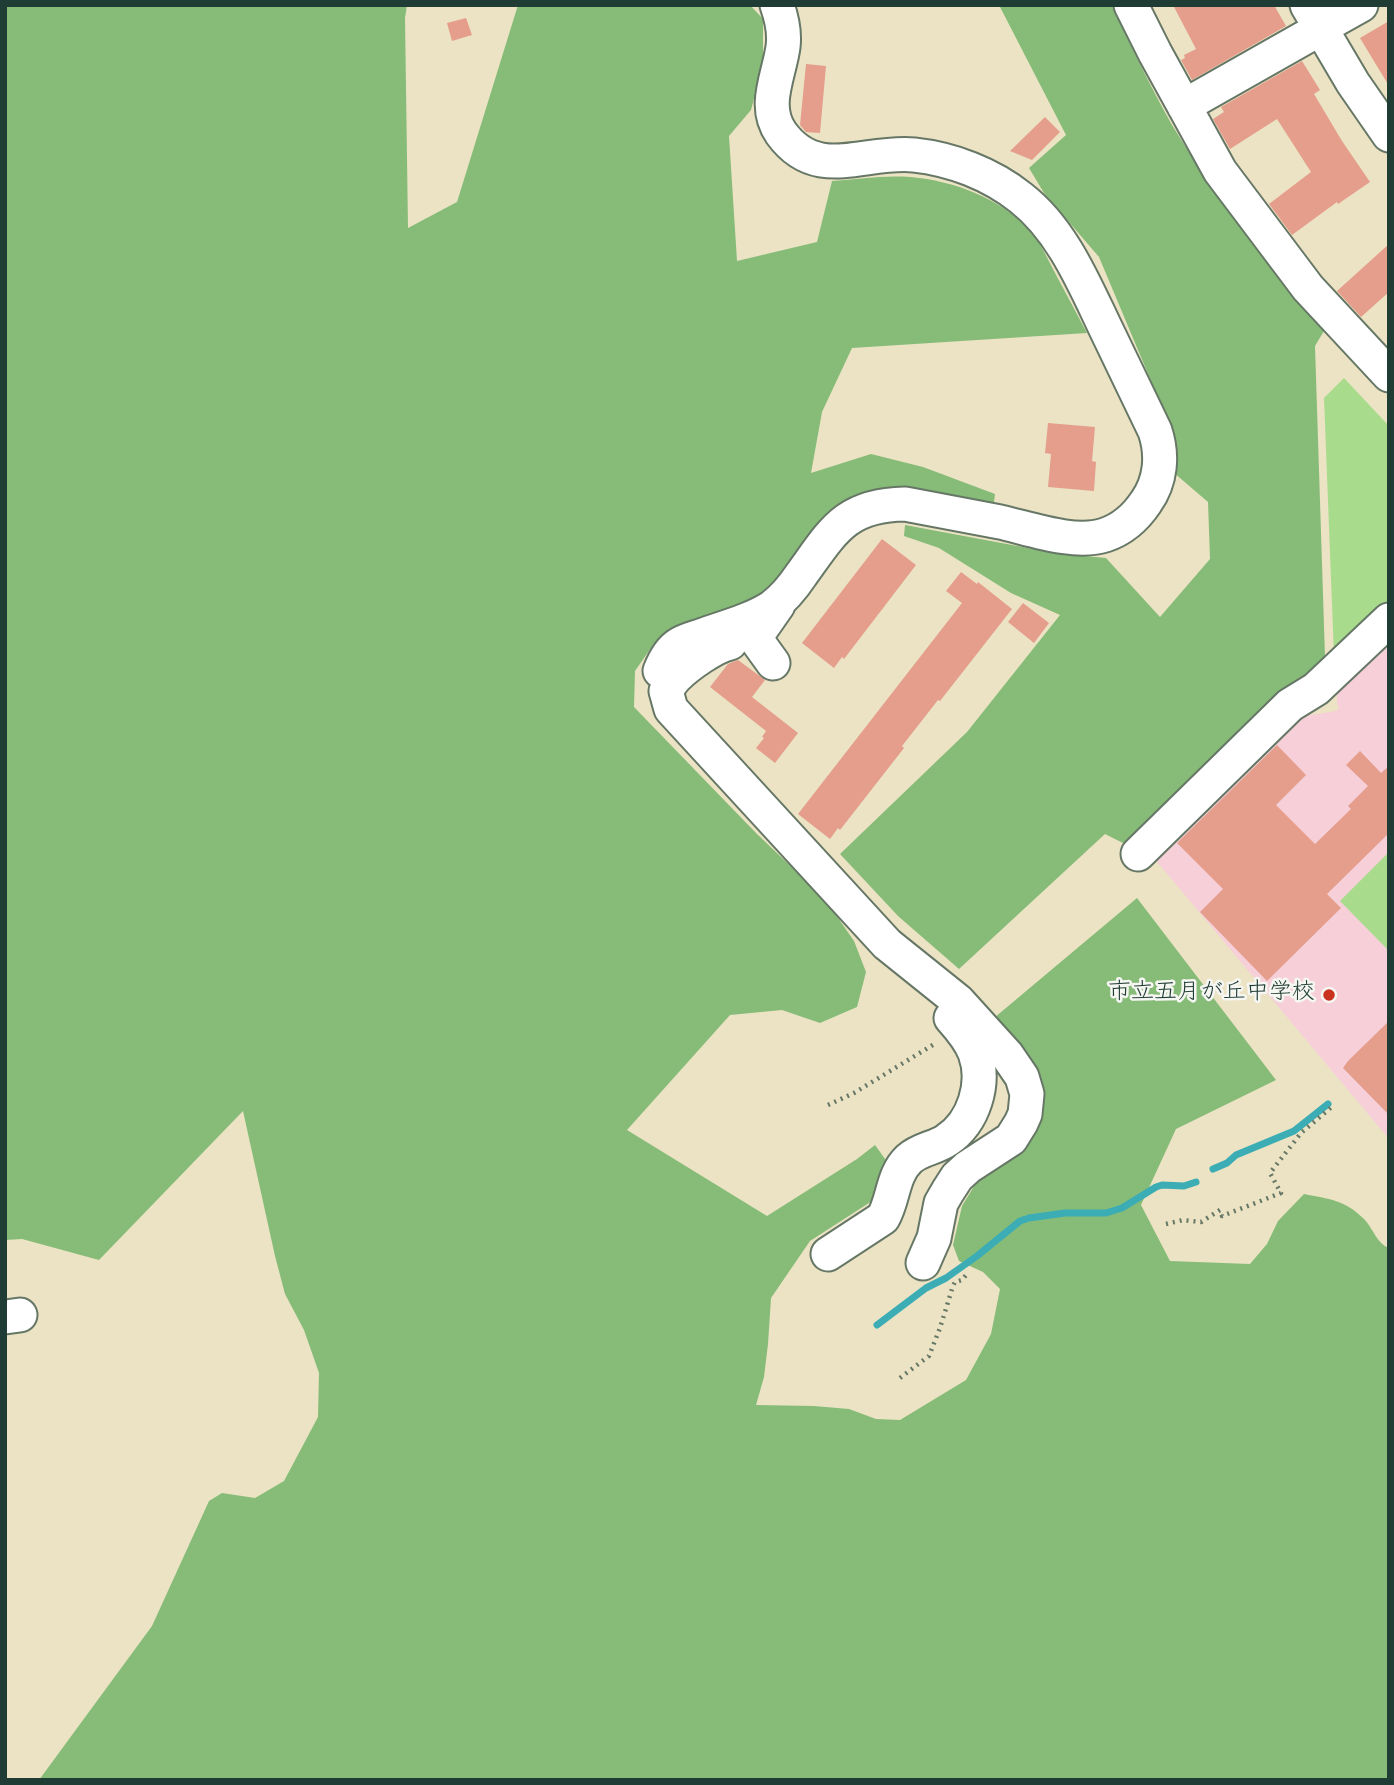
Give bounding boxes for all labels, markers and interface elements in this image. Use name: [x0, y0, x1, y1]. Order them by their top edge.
place label: 市立五月が丘中学校: [1108, 981, 1315, 1009]
marker: 市立五月が丘中学校: [1321, 987, 1337, 1003]

